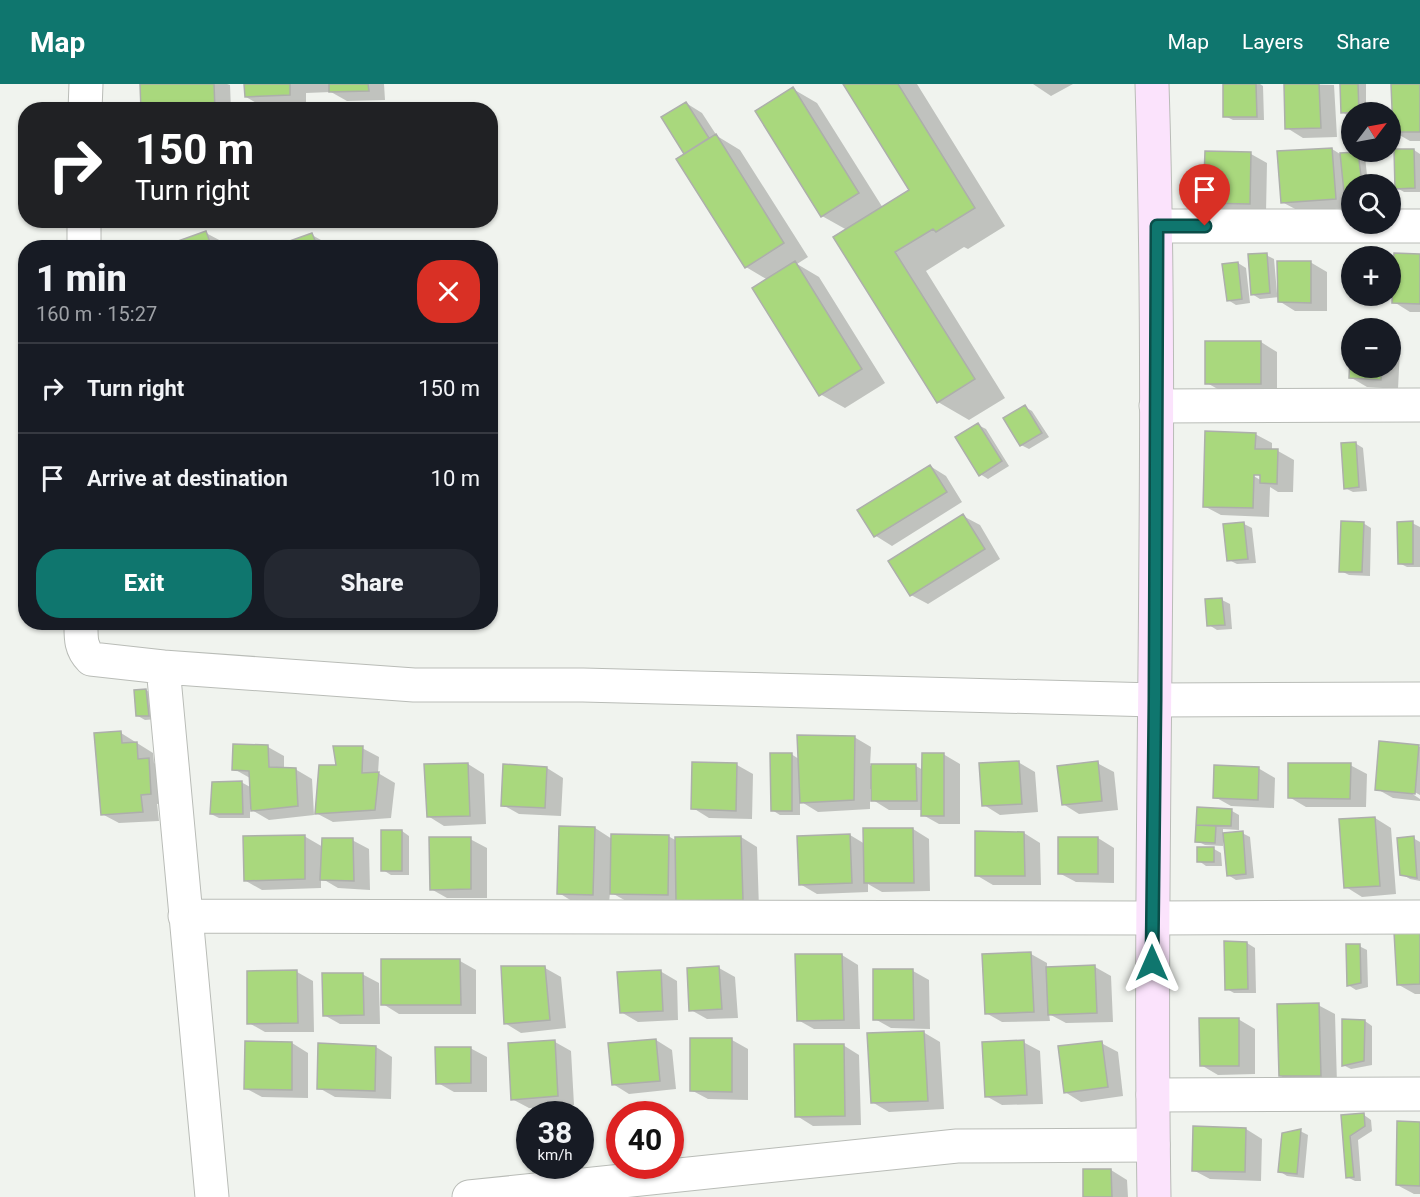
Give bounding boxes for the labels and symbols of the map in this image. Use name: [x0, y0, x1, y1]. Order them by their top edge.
north arrow: [1341, 102, 1401, 162]
pin: [1179, 164, 1230, 226]
position arrow: [1120, 931, 1184, 995]
speed limit sign: 40: [606, 1101, 684, 1179]

